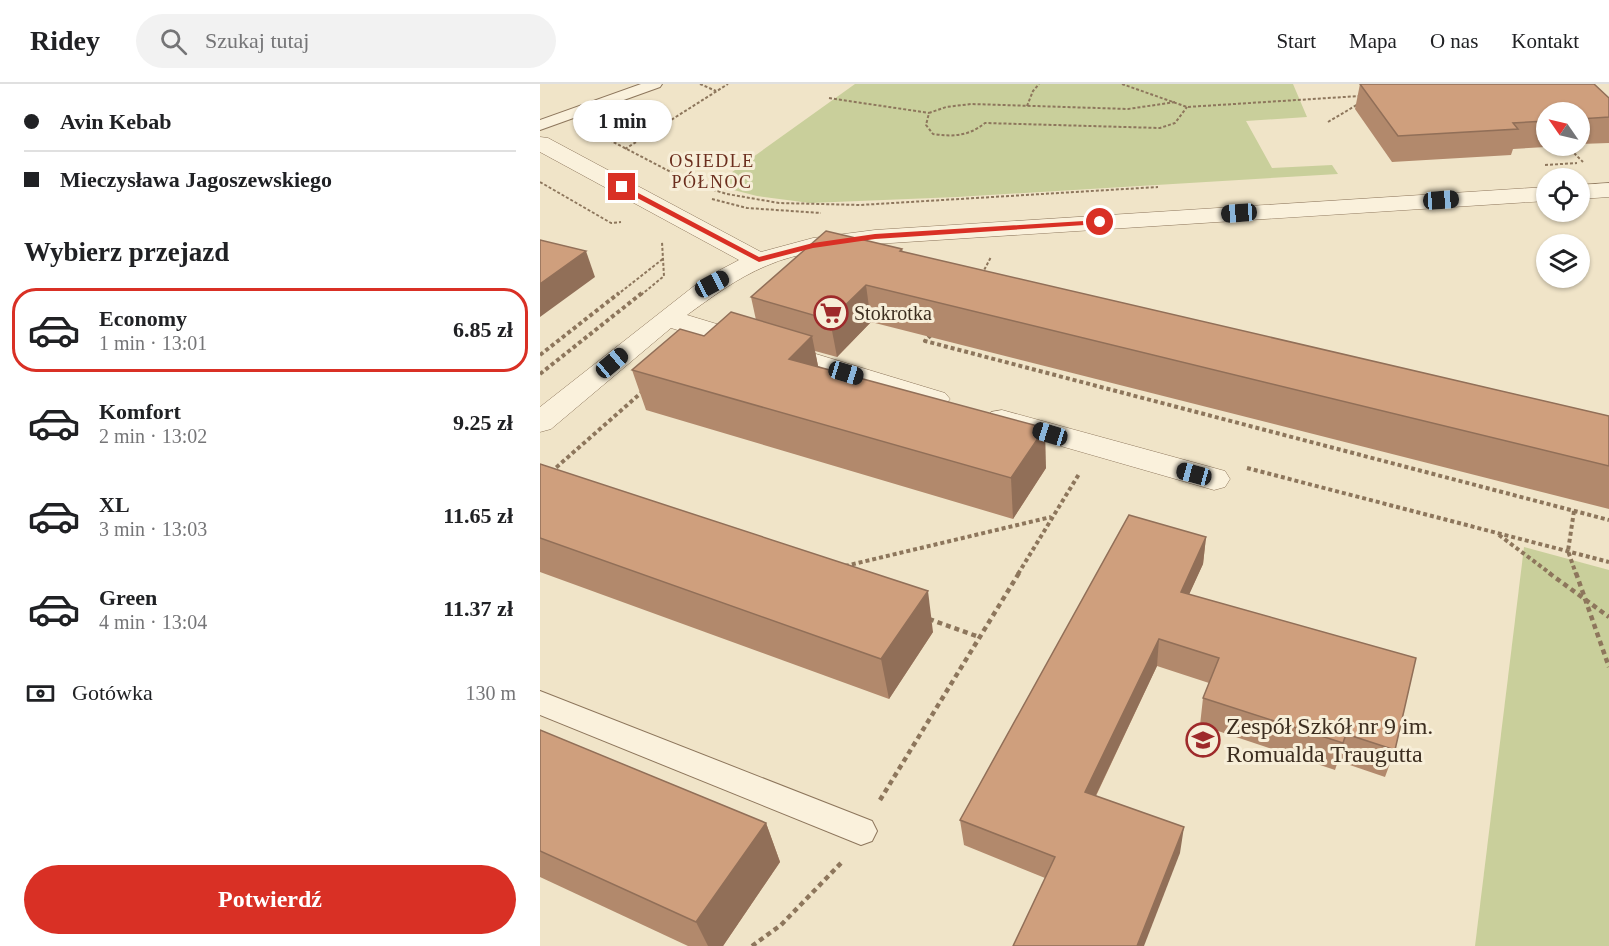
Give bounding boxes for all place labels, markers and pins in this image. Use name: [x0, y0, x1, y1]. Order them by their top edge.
supermarket icon: Stokrotka: [813, 295, 849, 331]
place label: Stokrotka: [854, 302, 932, 324]
place label: Zespół Szkół nr 9 im. Romualda Traugutta: [1226, 713, 1433, 767]
school or university icon: Zespół Szkół nr 9 im. Romualda Traugutta: [1185, 722, 1221, 758]

